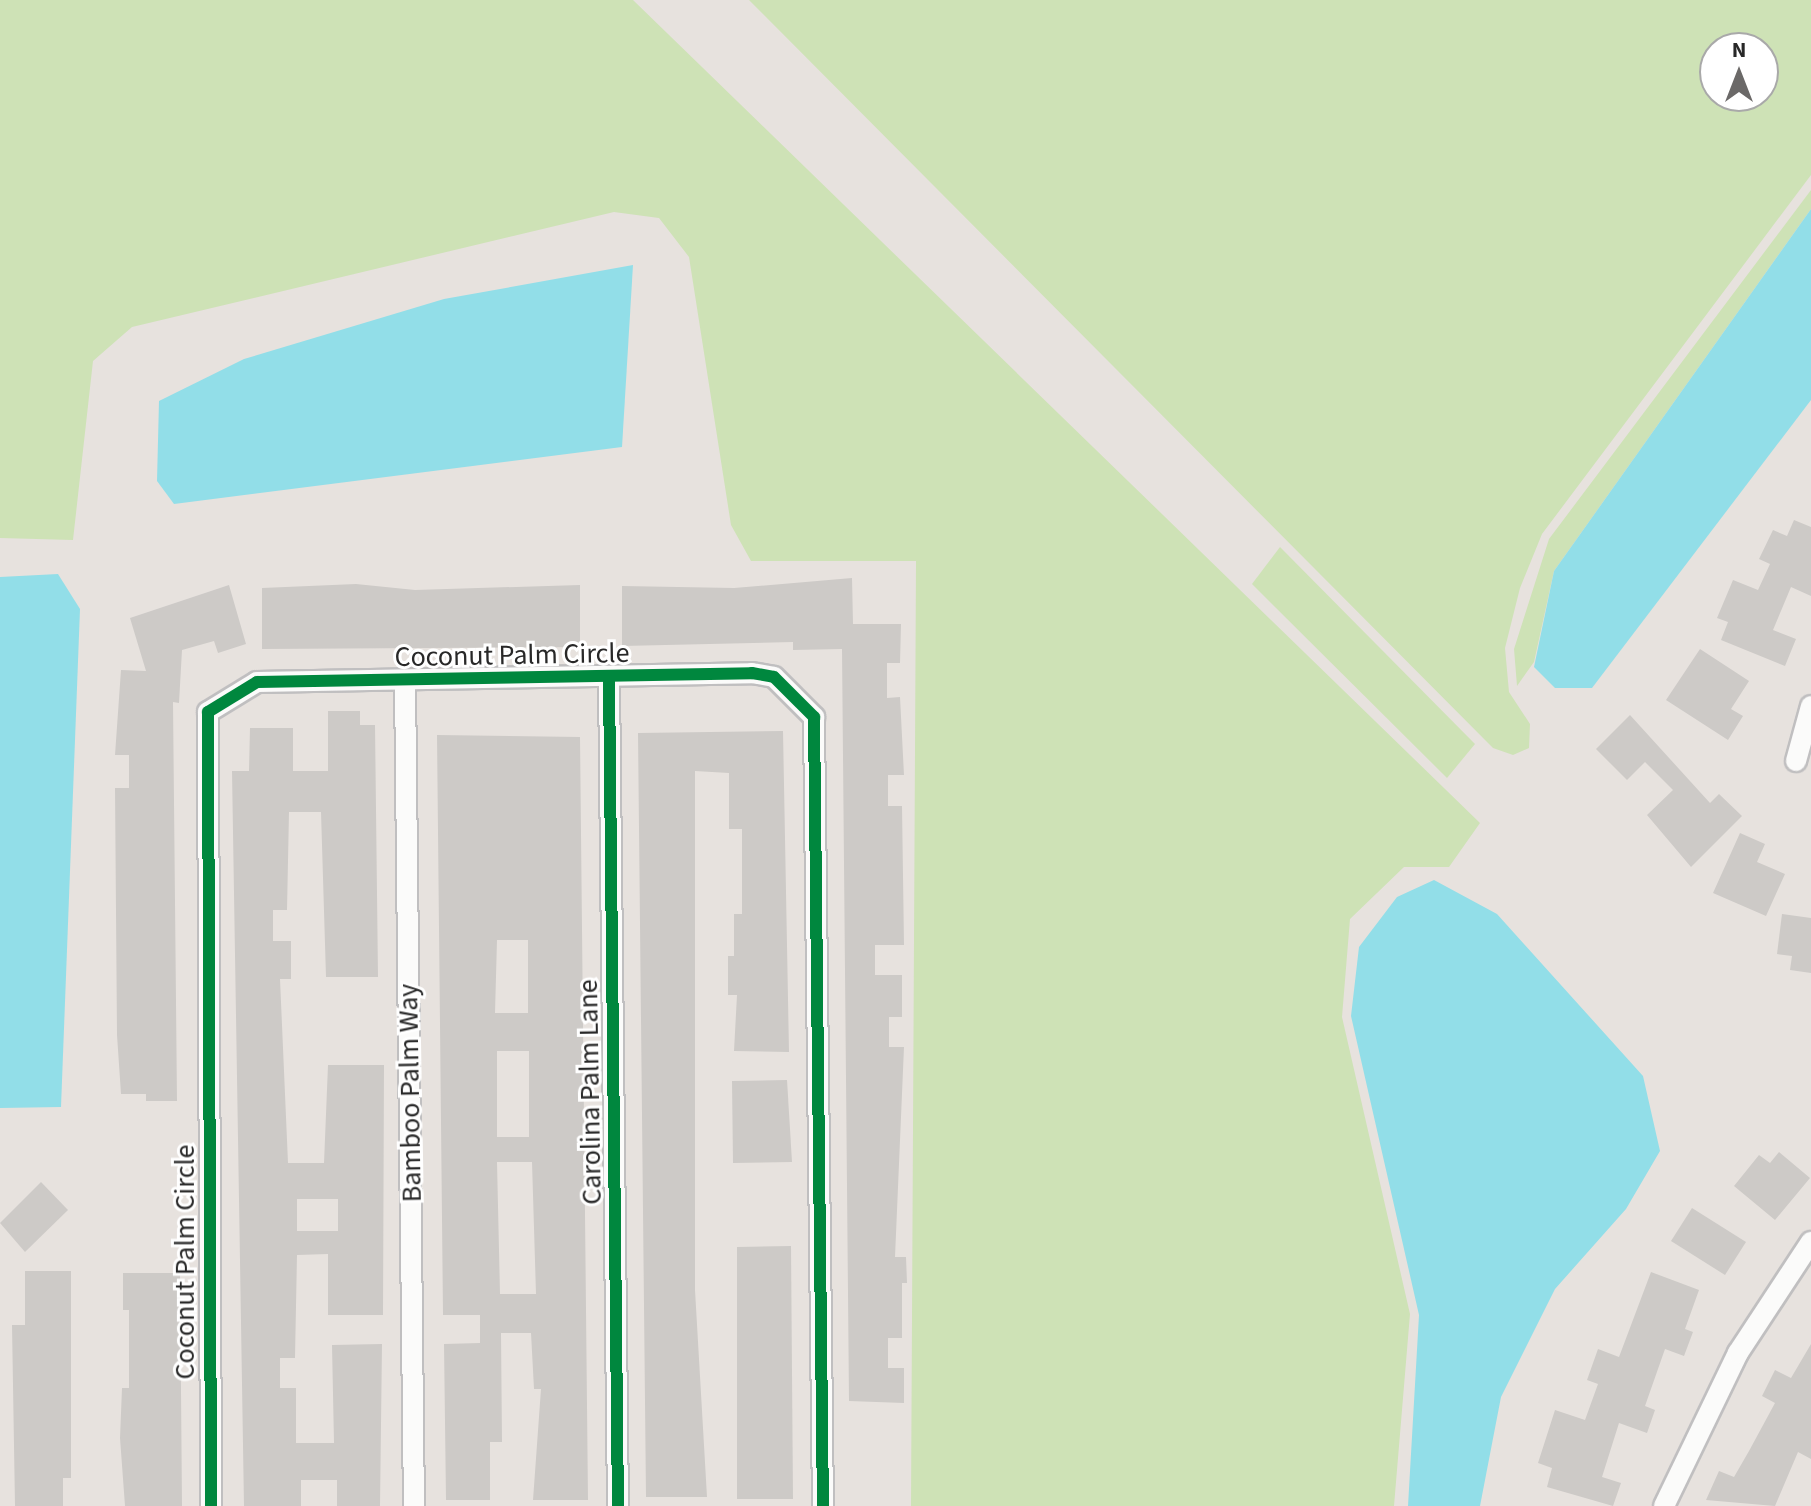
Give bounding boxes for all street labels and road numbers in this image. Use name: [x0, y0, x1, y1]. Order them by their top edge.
street label: Coconut Palm Circle: [394, 636, 630, 674]
street label: Carolina Palm Lane: [571, 979, 609, 1205]
street label: Bamboo Palm Way: [391, 983, 429, 1203]
street label: Coconut Palm Circle: [168, 1145, 202, 1379]

